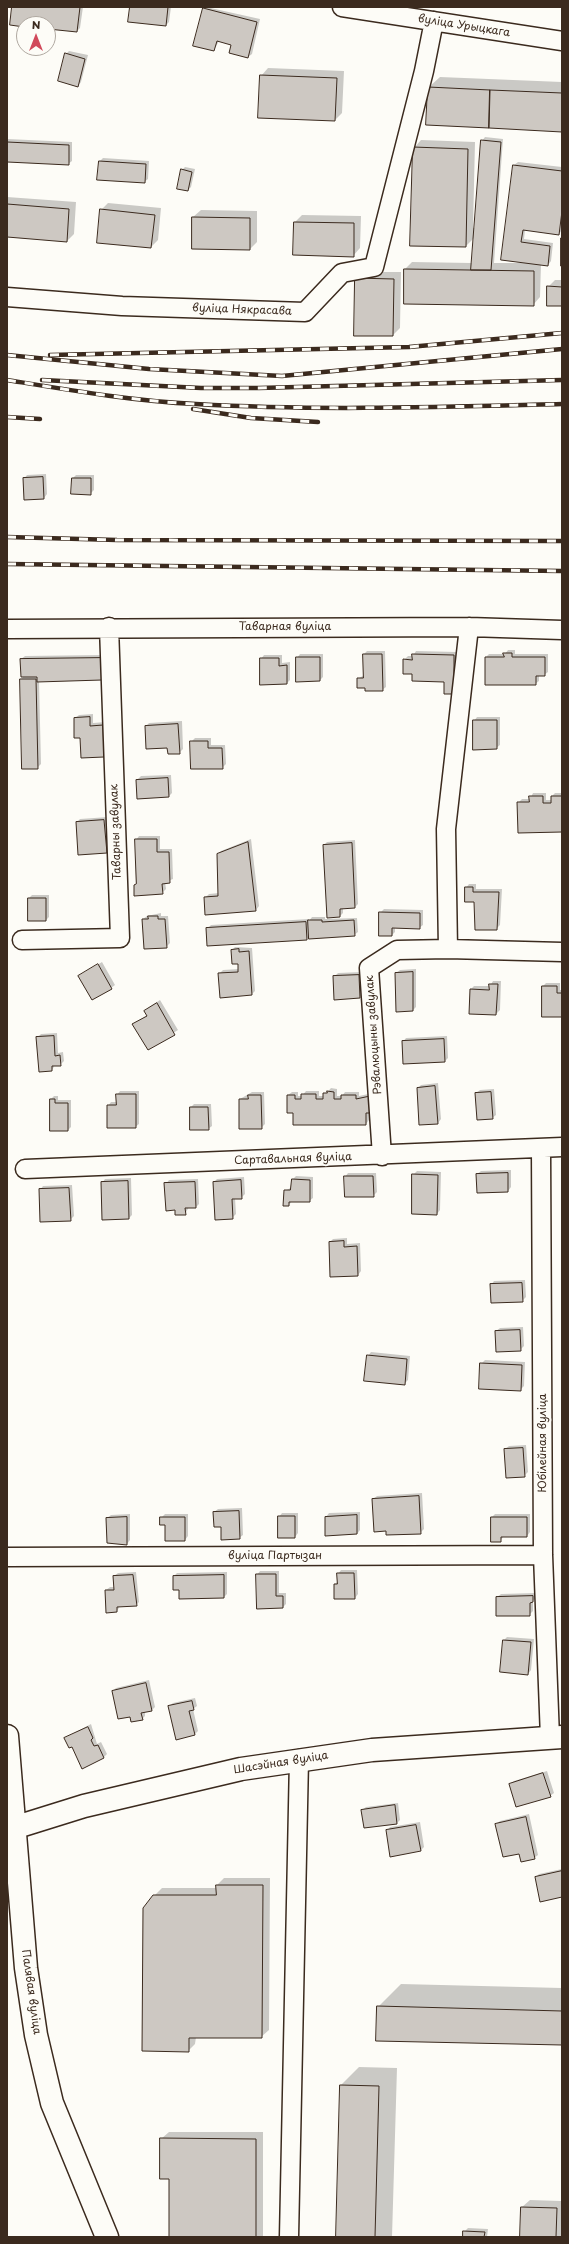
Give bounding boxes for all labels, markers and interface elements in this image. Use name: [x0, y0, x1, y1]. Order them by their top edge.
street label: вуліца Урыцкага: [417, 12, 511, 40]
north arrow: [16, 16, 56, 56]
text: N: [32, 16, 40, 33]
street label: вуліца Някрасава: [192, 302, 292, 318]
street label: Таварная вуліца: [239, 620, 331, 634]
street label: Таварны завулак: [108, 784, 124, 880]
street label: Рэвалюцыны завулак: [363, 975, 385, 1095]
street label: Сартавальная вуліца: [234, 1150, 352, 1168]
street label: Юбілейная вуліца: [536, 1393, 550, 1493]
street label: вуліца Партызан: [228, 1549, 322, 1563]
street label: Шасэйная вуліца: [233, 1749, 329, 1777]
street label: Палявая вуліца: [18, 1949, 44, 2035]

